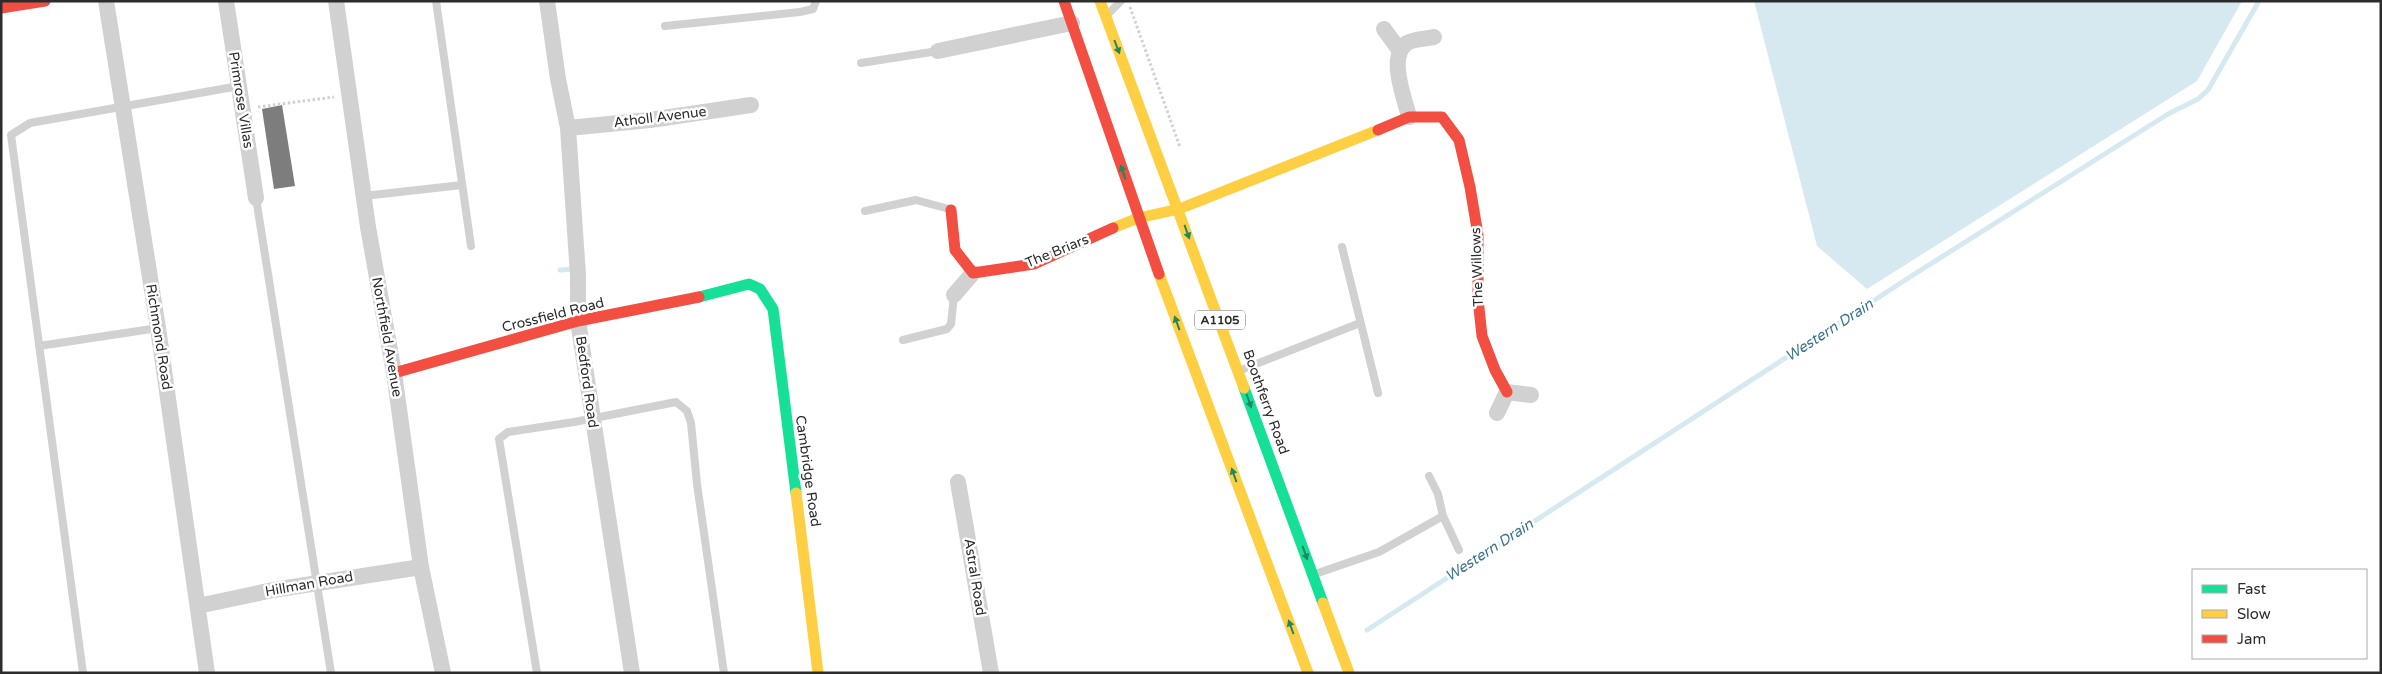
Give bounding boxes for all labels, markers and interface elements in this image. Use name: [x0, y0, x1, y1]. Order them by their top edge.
one-way arrow: [1114, 40, 1122, 54]
street label: Primrose Villas: [225, 50, 257, 150]
street label: Atholl Avenue: [613, 103, 707, 131]
one-way arrow: [1119, 164, 1127, 179]
one-way arrow: [1184, 224, 1191, 239]
street label: The Willows: [1467, 227, 1487, 307]
street label: The Briars: [1023, 230, 1091, 271]
street label: Northfield Avenue: [368, 276, 406, 398]
street label: Richmond Road: [142, 283, 176, 391]
street label: Crossfield Road: [500, 294, 606, 336]
water label: Western Drain: [1782, 294, 1877, 365]
road number: A1105: [1195, 310, 1245, 330]
one-way arrow: [1173, 315, 1180, 330]
street label: Bedford Road: [572, 335, 602, 429]
street label: Boothferry Road: [1239, 347, 1293, 457]
one-way arrow: [1246, 393, 1253, 408]
street label: Cambridge Road: [792, 414, 824, 528]
one-way arrow: [1230, 467, 1238, 482]
water label: Western Drain: [1442, 514, 1537, 585]
street label: Astral Road: [961, 537, 989, 617]
one-way arrow: [1301, 546, 1309, 561]
street label: Hillman Road: [264, 568, 354, 600]
legend: [2192, 569, 2367, 659]
text: Fast: [2237, 580, 2267, 598]
text: Slow: [2237, 605, 2271, 623]
one-way arrow: [1287, 619, 1295, 634]
text: Jam: [2237, 630, 2266, 648]

